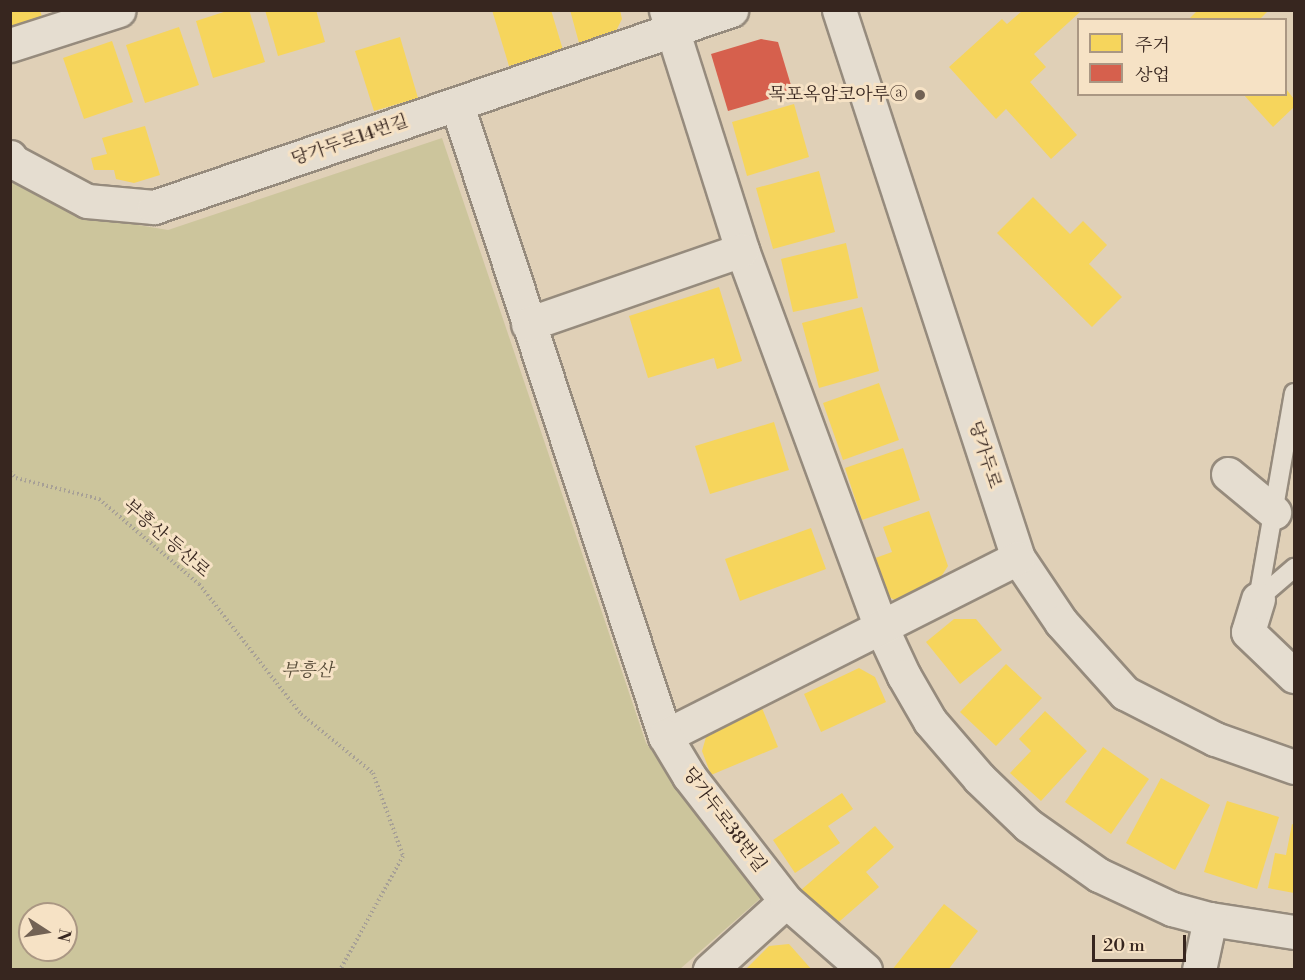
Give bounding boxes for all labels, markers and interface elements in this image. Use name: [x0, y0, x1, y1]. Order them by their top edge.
legend: [1077, 18, 1287, 96]
text: 주거: [1135, 34, 1170, 57]
text: 상업: [1135, 64, 1170, 87]
place label: 목포옥암코아루ⓐ: [768, 84, 908, 106]
marker: 목포옥암코아루ⓐ: [913, 88, 927, 102]
street label: 당가두로14번길: [289, 111, 411, 171]
street label: 당가두로: [963, 419, 1005, 491]
street label: 부흥산 등산로: [118, 495, 214, 583]
park label: 부흥산: [281, 660, 333, 682]
street label: 당가두로38번길: [678, 763, 770, 877]
north arrow: [18, 902, 78, 962]
scale bar: [1095, 923, 1190, 961]
text: N: [53, 927, 75, 944]
text: 20 m: [1103, 934, 1145, 957]

